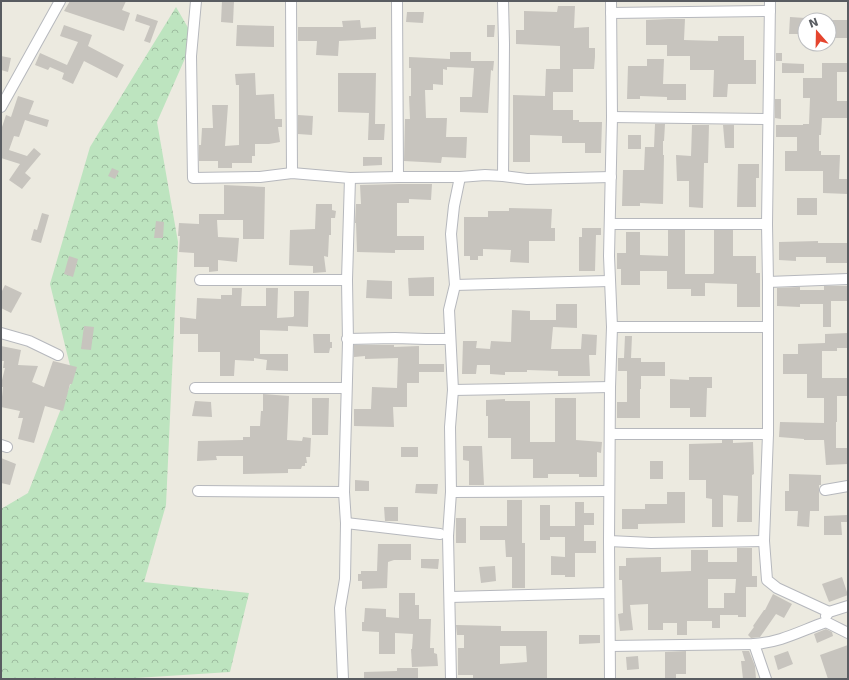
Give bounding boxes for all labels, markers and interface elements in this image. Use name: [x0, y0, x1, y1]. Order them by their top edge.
north arrow: [797, 12, 837, 52]
text: N: [807, 15, 820, 31]

